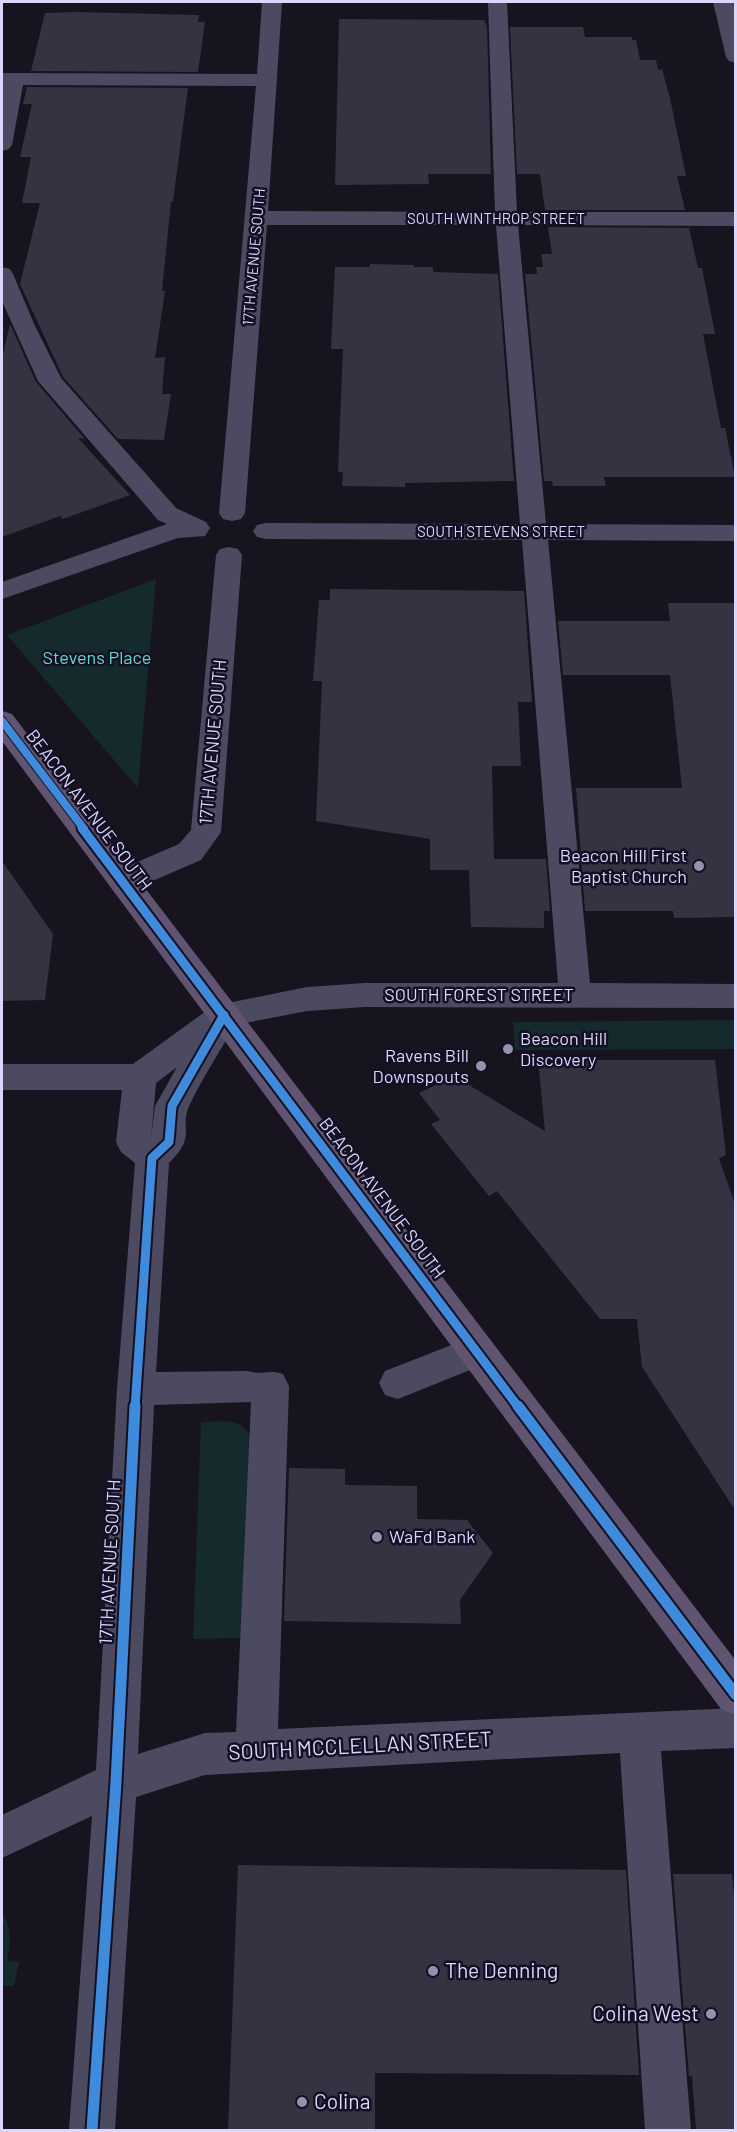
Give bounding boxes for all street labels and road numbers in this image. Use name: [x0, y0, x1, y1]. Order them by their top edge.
street label: 17TH AVENUE SOUTH: [238, 187, 268, 326]
street label: SOUTH WINTHROP STREET: [407, 209, 585, 227]
street label: SOUTH STEVENS STREET: [417, 522, 585, 540]
street label: 17TH AVENUE SOUTH: [194, 659, 230, 825]
street label: BEACON AVENUE SOUTH: [22, 725, 158, 894]
street label: SOUTH FOREST STREET: [384, 983, 574, 1005]
street label: BEACON AVENUE SOUTH: [315, 1113, 451, 1282]
street label: 17TH AVENUE SOUTH: [94, 1479, 124, 1645]
street label: SOUTH MCCLELLAN STREET: [228, 1725, 492, 1764]

